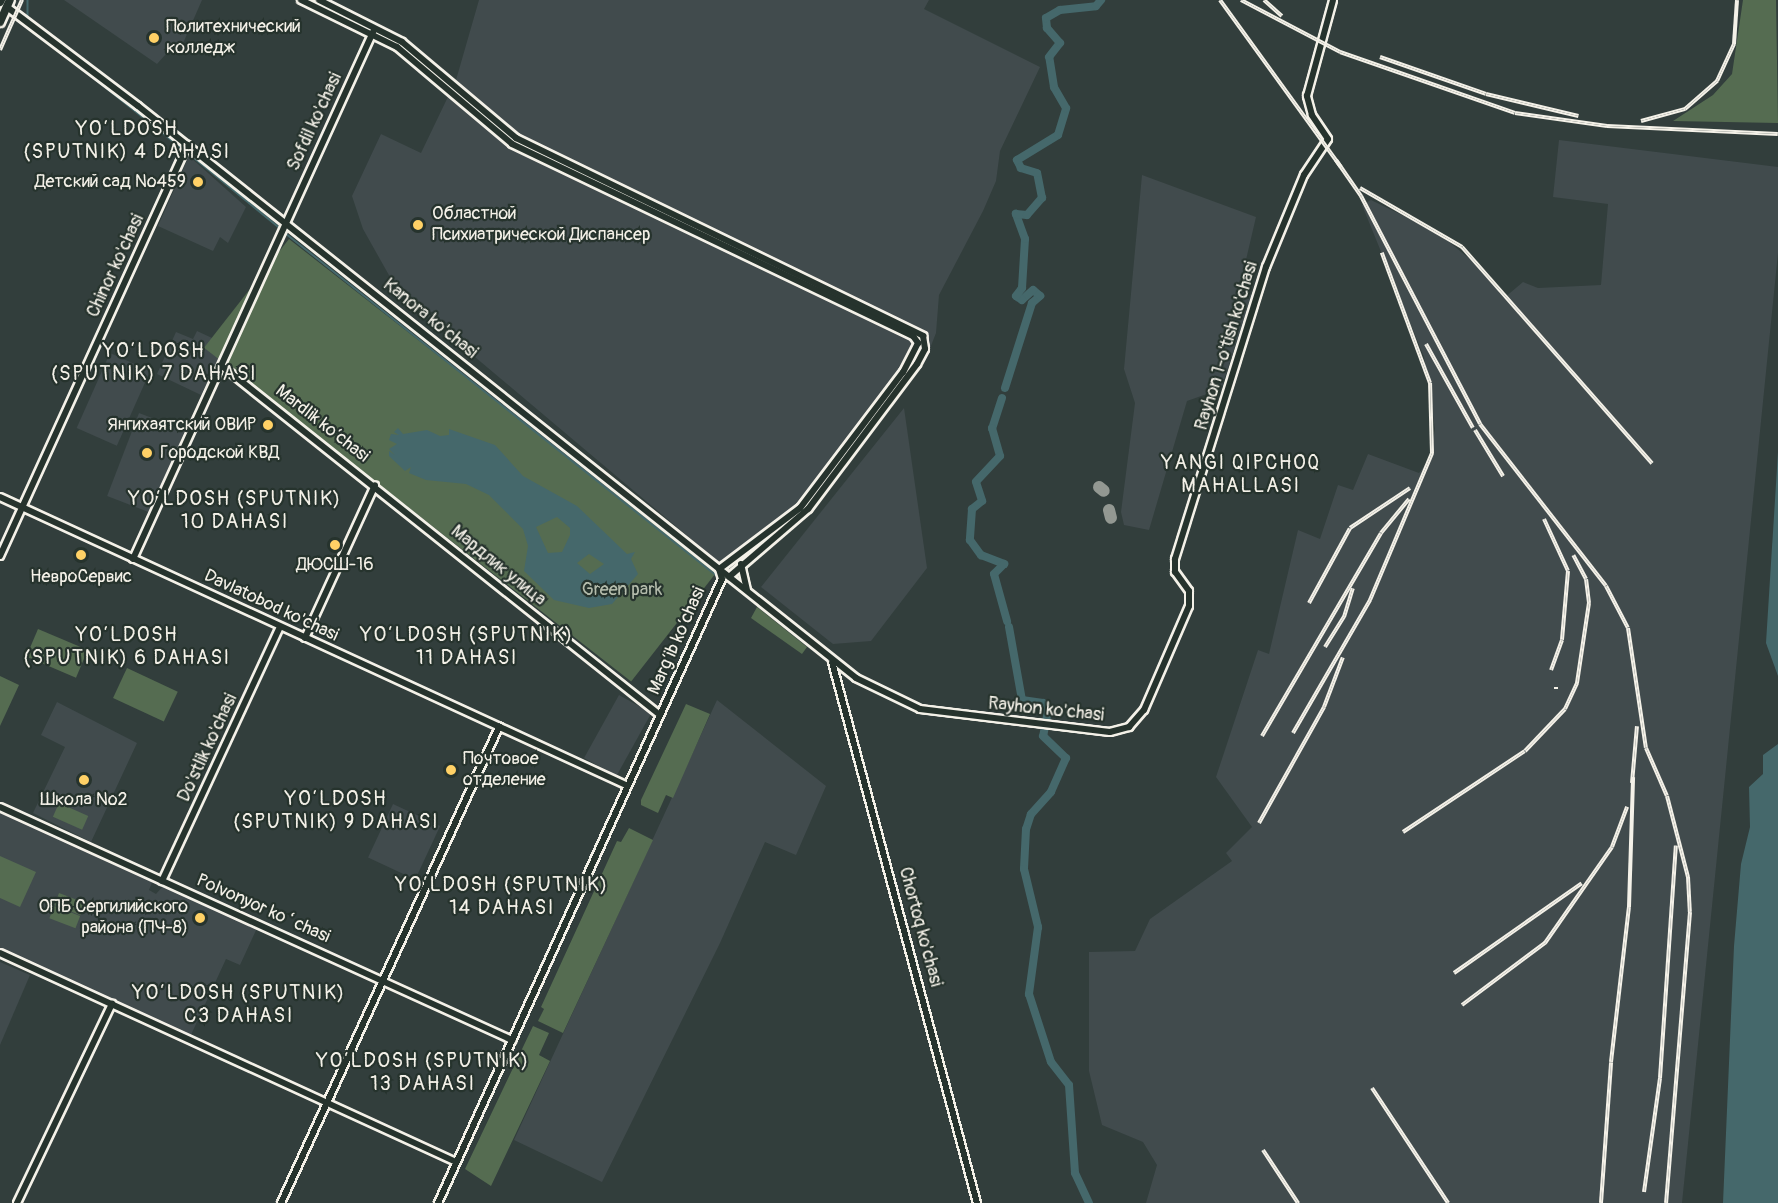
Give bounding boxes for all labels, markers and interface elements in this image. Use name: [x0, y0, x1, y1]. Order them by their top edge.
place label: Политехнический колледж: [166, 17, 301, 60]
marker: Политехнический колледж: [147, 31, 161, 45]
street label: Sofdil ko'chasi: [283, 70, 347, 174]
district label: YO‘LDOSH (SPUTNIK) 4 DAHASI: [23, 116, 231, 163]
place label: Детский сад №459: [35, 171, 186, 193]
marker: Детский сад №459: [191, 175, 205, 189]
place label: Областной Психиатрической Диспансер: [432, 204, 650, 246]
street label: Chinor ko'chasi: [83, 211, 149, 321]
marker: Областной Психиатрической Диспансер: [409, 216, 427, 234]
street label: Rayhon 1-o'tish ko'chasi: [1191, 259, 1263, 433]
street label: Kanora ko'chasi: [378, 274, 482, 364]
district label: YO‘LDOSH (SPUTNIK) 7 DAHASI: [51, 339, 257, 386]
street label: Mardlik ko‘chasi: [271, 381, 373, 467]
place label: Янгихаятский ОВИР: [107, 414, 256, 436]
marker: Янгихаятский ОВИР: [261, 418, 275, 432]
place label: Городской КВД: [160, 442, 279, 464]
marker: Городской КВД: [138, 444, 156, 462]
district label: YANGI QIPCHOQ MAHALLASI: [1161, 450, 1321, 497]
district label: YO‘LDOSH (SPUTNIK) 10 DAHASI: [128, 486, 342, 533]
street label: Мардлик улица: [446, 521, 550, 611]
marker: ДЮСШ-16: [328, 538, 342, 552]
marker: НевроСервис: [72, 546, 90, 564]
place label: ДЮСШ-16: [296, 554, 374, 576]
street label: Davlatobod ko'chasi: [200, 565, 342, 647]
place label: НевроСервис: [30, 566, 132, 588]
park label: Green park: [582, 579, 662, 601]
street label: Marg‘ib ko‘chasi: [644, 584, 710, 698]
district label: YO‘LDOSH (SPUTNIK) 6 DAHASI: [23, 622, 231, 669]
district label: YO‘LDOSH (SPUTNIK) 11 DAHASI: [360, 622, 574, 669]
street label: Do'stlik ko'chasi: [174, 691, 242, 805]
street label: Rayhon ko'chasi: [987, 693, 1105, 727]
place label: Почтовое отделение: [463, 749, 546, 792]
marker: Почтовое отделение: [444, 763, 458, 777]
marker: Школа №2: [77, 773, 91, 787]
district label: YO‘LDOSH (SPUTNIK) 9 DAHASI: [233, 786, 439, 833]
place label: Школа №2: [40, 789, 128, 811]
street label: Chortoq ko'chasi: [894, 865, 946, 989]
street label: Polvonyor koʻchasi: [193, 870, 333, 948]
district label: YO‘LDOSH (SPUTNIK) 14 DAHASI: [395, 872, 609, 919]
place label: ОПБ Сергилийского района (ПЧ-8): [38, 897, 188, 940]
marker: ОПБ Сергилийского района (ПЧ-8): [193, 911, 207, 925]
district label: YO‘LDOSH (SPUTNIK) С3 DAHASI: [132, 981, 346, 1028]
district label: YO‘LDOSH (SPUTNIK) 13 DAHASI: [316, 1049, 530, 1096]

